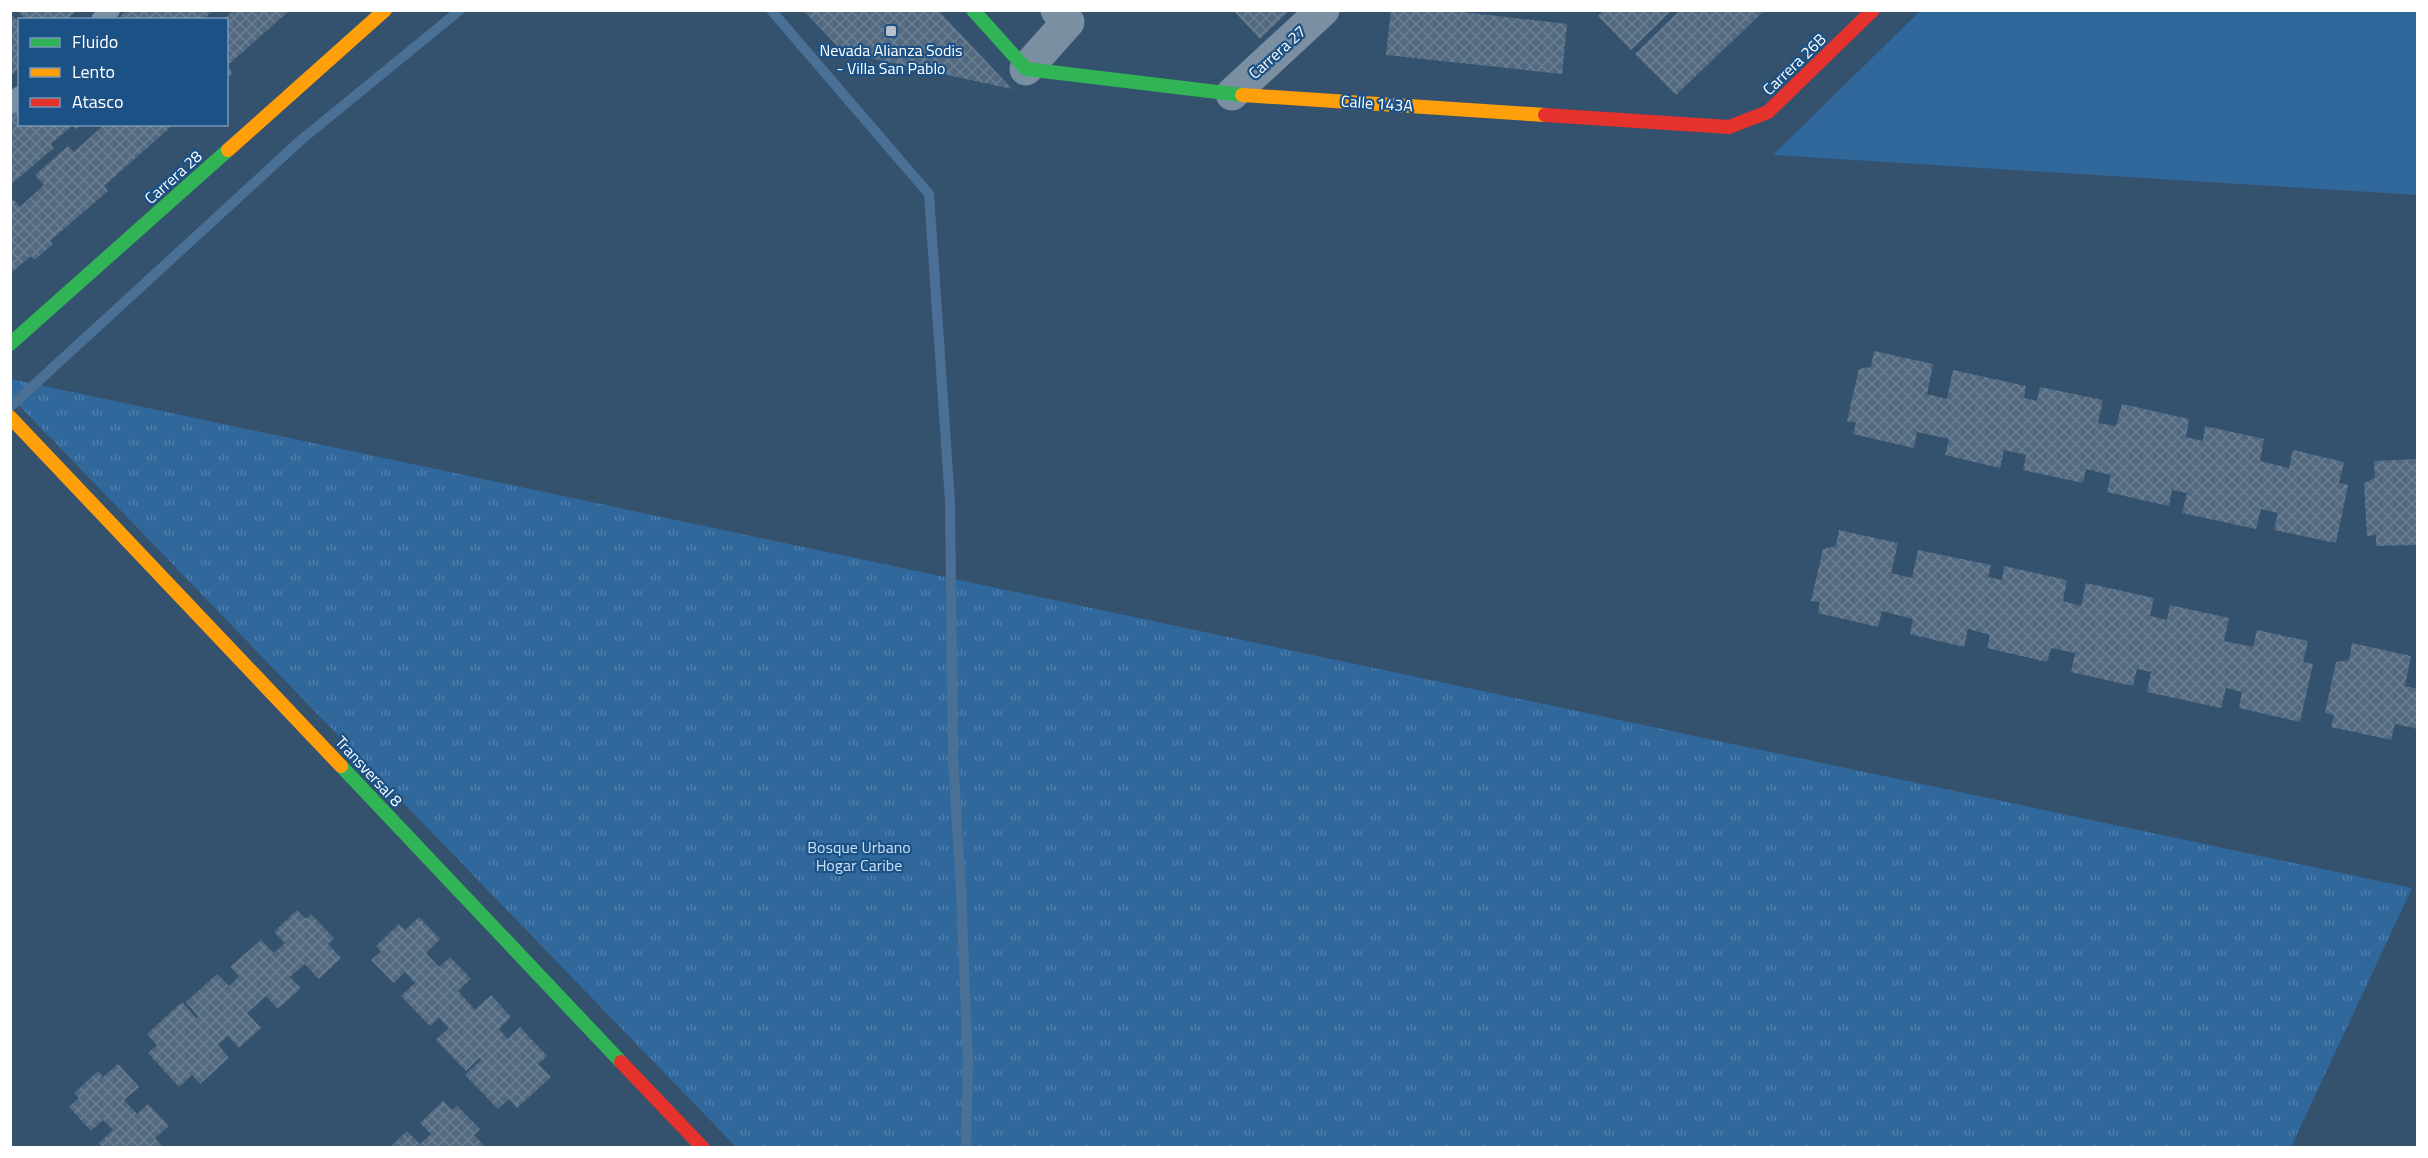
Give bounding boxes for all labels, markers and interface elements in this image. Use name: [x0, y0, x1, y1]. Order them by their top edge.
legend: [18, 18, 228, 126]
street label: Carrera 27: [1243, 19, 1311, 85]
marker: Nevada Alianza Sodis - Villa San Pablo: [884, 24, 898, 38]
street label: Carrera 26B: [1757, 27, 1831, 101]
text: Fluido: [72, 28, 118, 55]
place label: Nevada Alianza Sodis - Villa San Pablo: [820, 38, 962, 80]
text: Lento: [72, 58, 115, 85]
text: Atasco: [72, 88, 123, 115]
street label: Calle 143A: [1340, 89, 1414, 118]
street label: Carrera 28: [139, 144, 207, 210]
street label: Transversal 8: [330, 730, 408, 812]
park label: Bosque Urbano Hogar Caribe: [807, 835, 911, 877]

